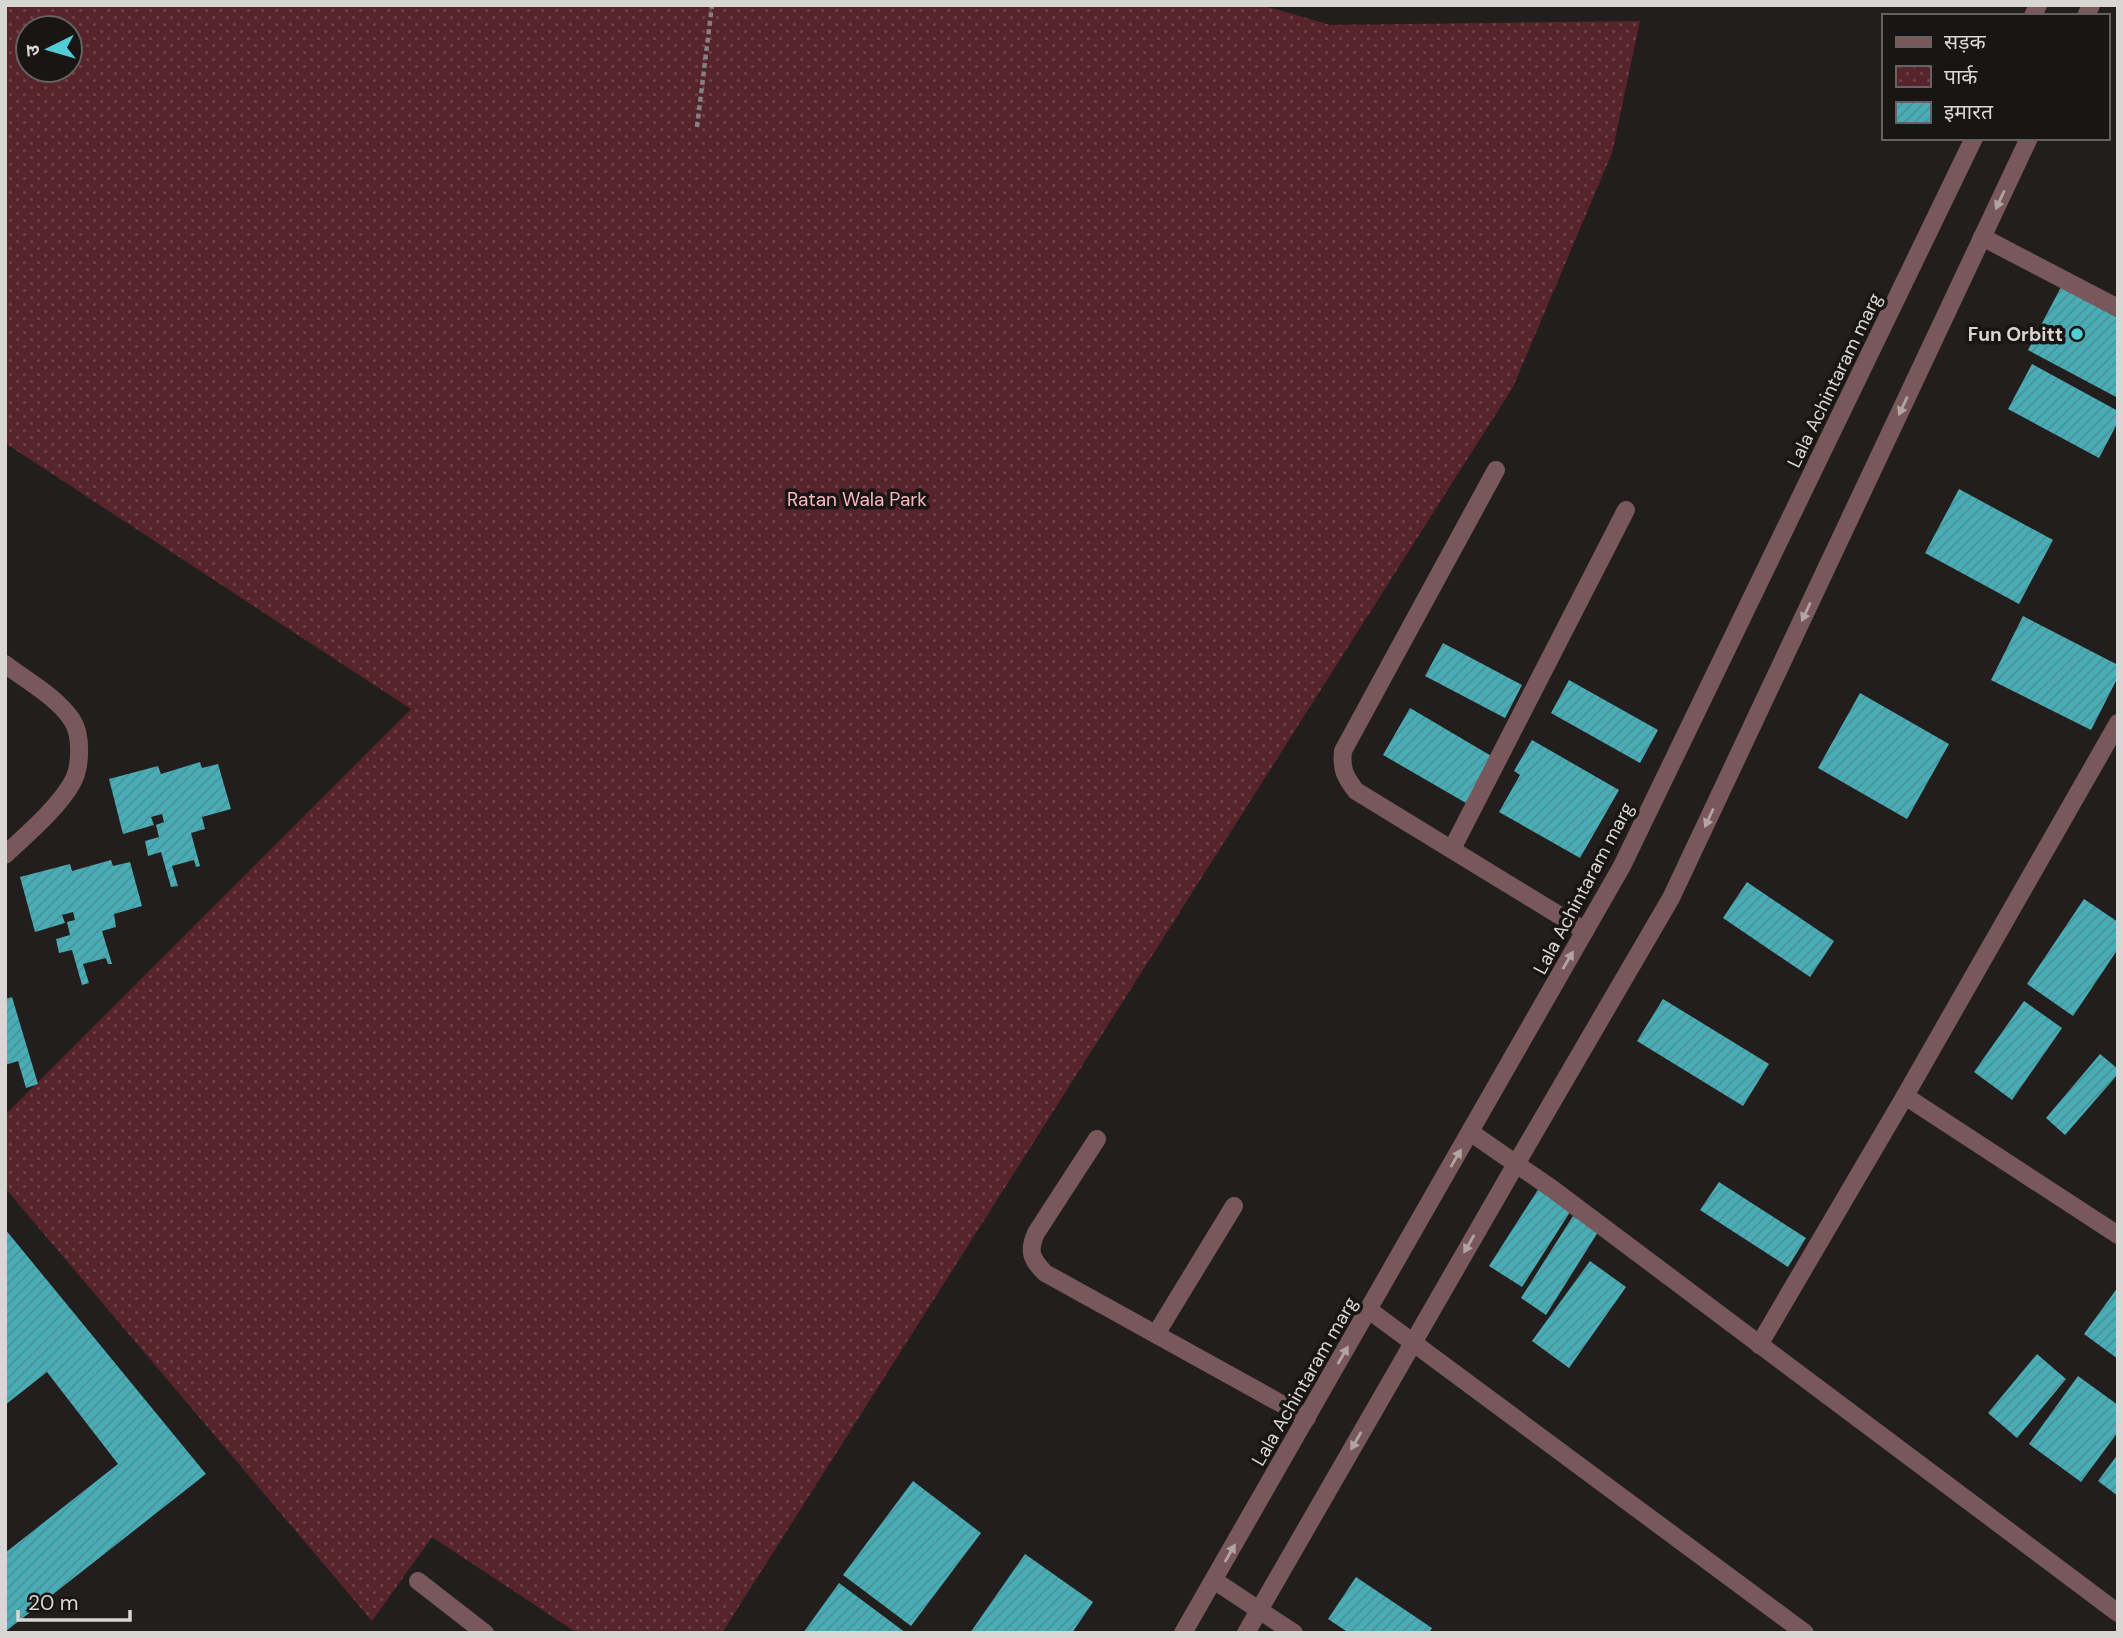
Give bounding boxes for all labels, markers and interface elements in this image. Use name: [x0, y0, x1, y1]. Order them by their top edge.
north arrow: [14, 14, 84, 84]
legend: [1882, 14, 2109, 140]
text: सड़क: [1944, 28, 1986, 56]
text: उ: [20, 43, 46, 57]
text: पार्क: [1944, 63, 1978, 91]
text: इमारत: [1944, 98, 1994, 126]
one-way arrow: [1994, 190, 2005, 210]
street label: Lala Achintaram marg: [1781, 288, 1888, 472]
place label: Fun Orbitt: [1968, 322, 2063, 347]
marker: Fun Orbitt: [2069, 326, 2085, 342]
one-way arrow: [1897, 396, 1909, 416]
park label: Ratan Wala Park: [787, 487, 927, 512]
one-way arrow: [1800, 602, 1812, 622]
street label: Lala Achintaram marg: [1528, 798, 1640, 978]
one-way arrow: [1703, 808, 1715, 828]
one-way arrow: [1562, 950, 1574, 970]
one-way arrow: [1450, 1148, 1462, 1167]
one-way arrow: [1464, 1234, 1476, 1254]
street label: Lala Achintaram marg: [1246, 1292, 1363, 1470]
one-way arrow: [1337, 1346, 1349, 1365]
one-way arrow: [1350, 1432, 1362, 1451]
one-way arrow: [1224, 1543, 1237, 1562]
scale bar: [18, 1578, 130, 1622]
text: 20 m: [28, 1589, 79, 1617]

